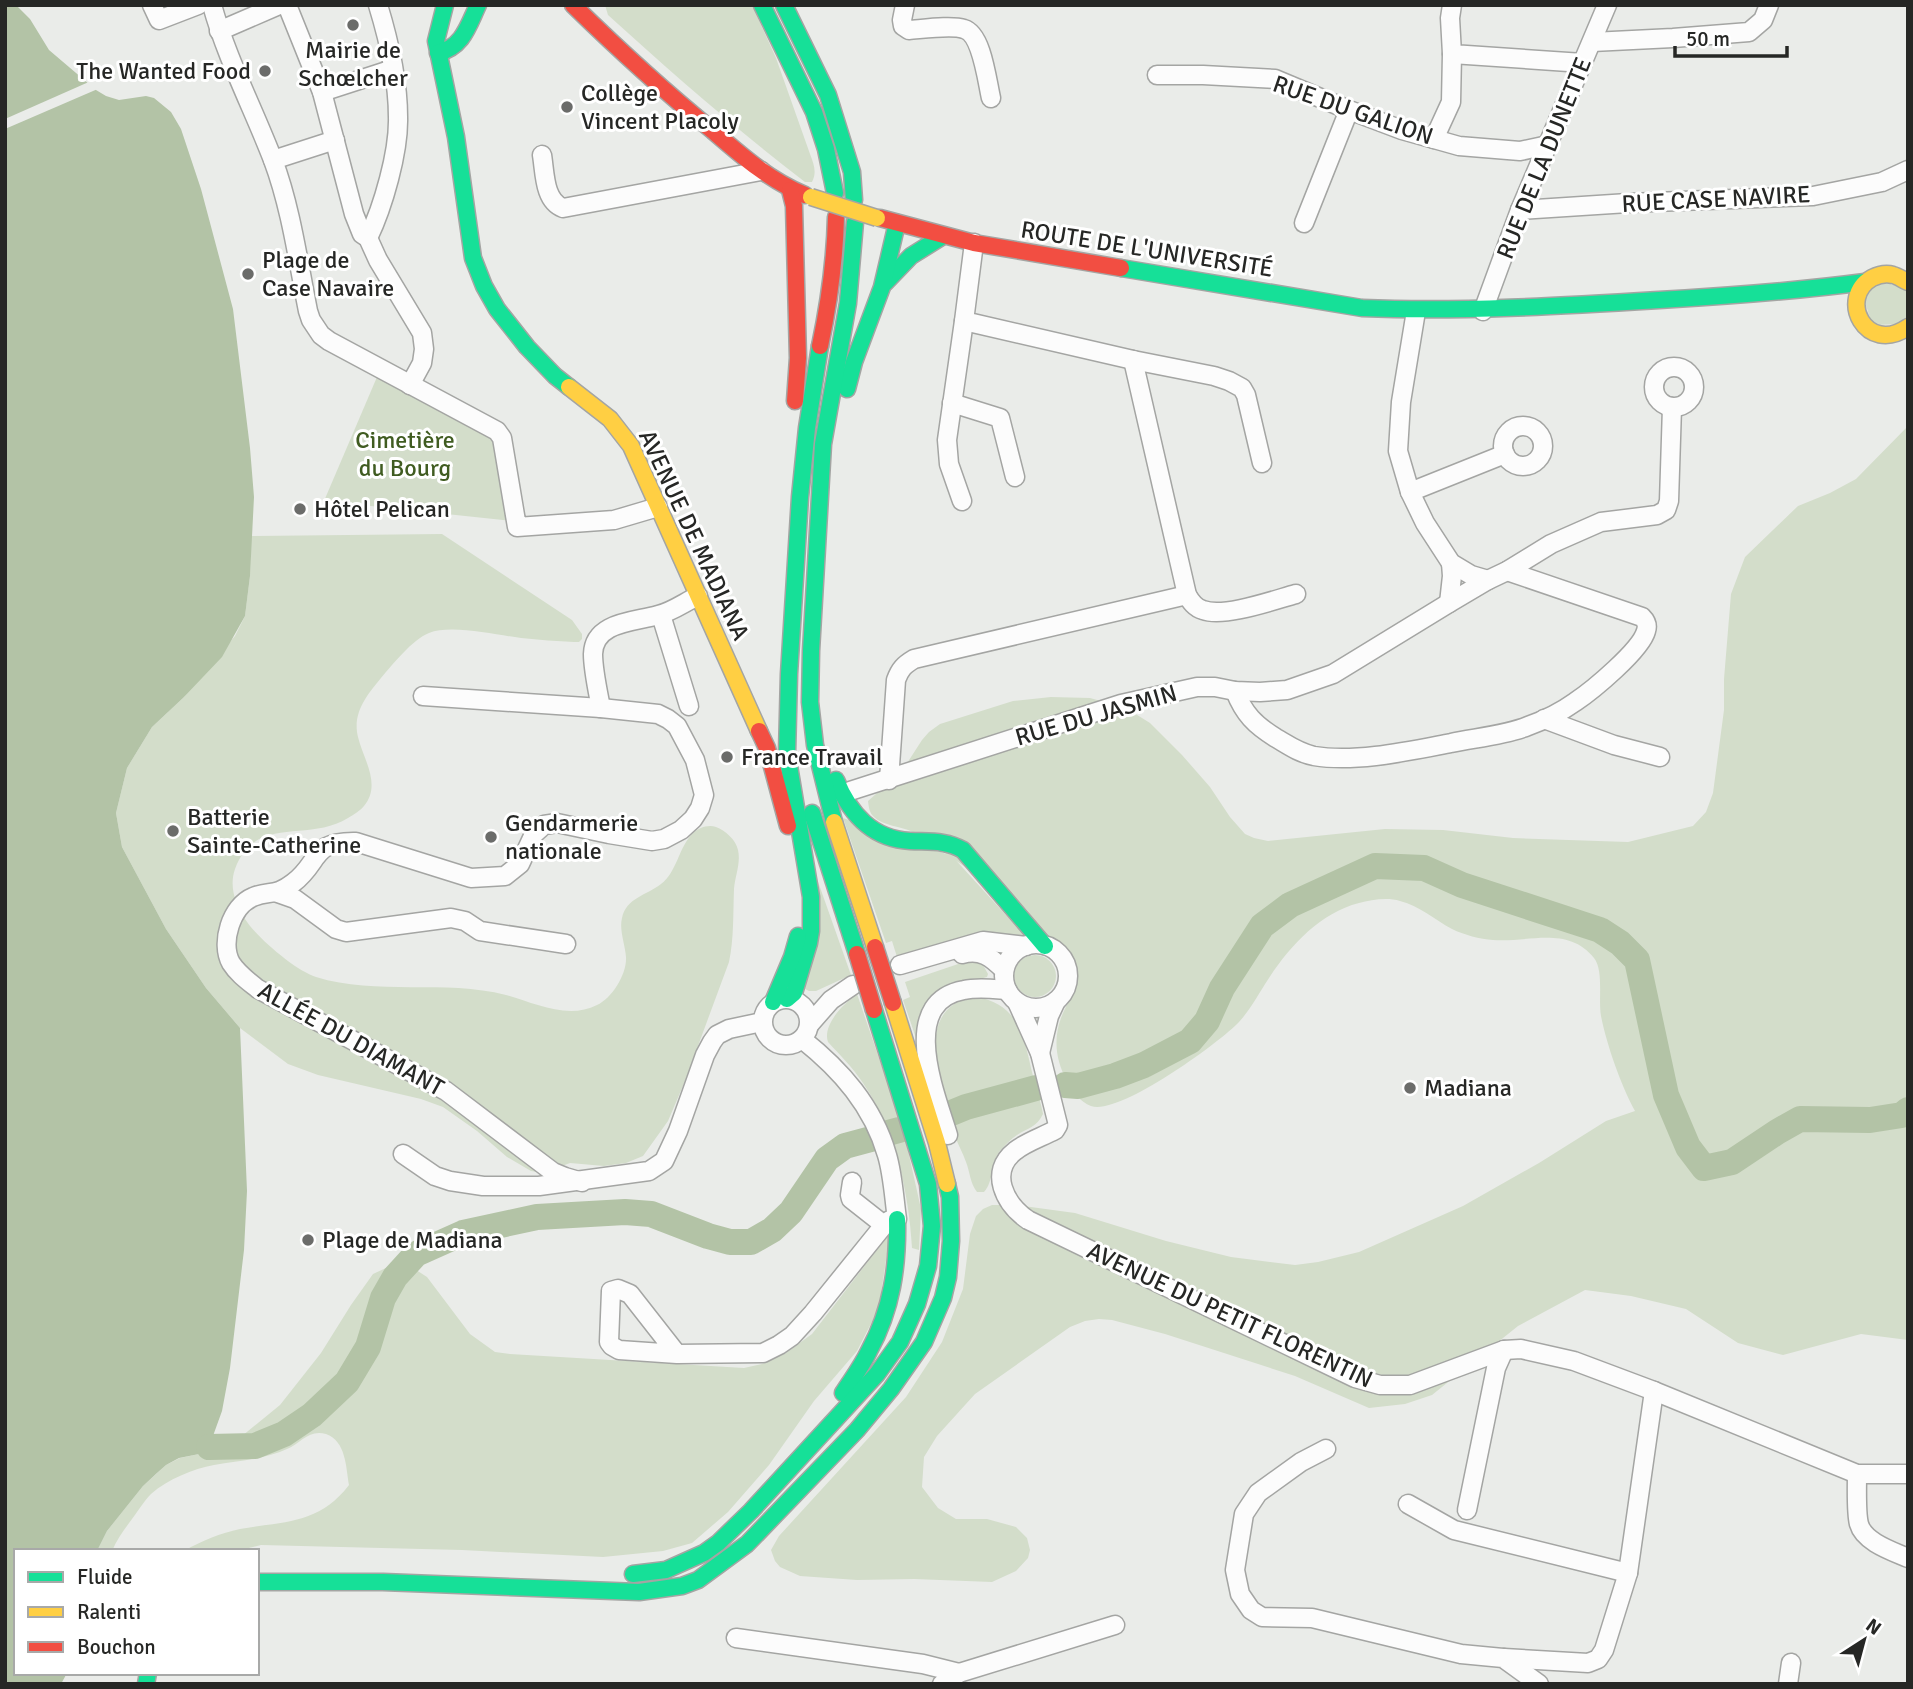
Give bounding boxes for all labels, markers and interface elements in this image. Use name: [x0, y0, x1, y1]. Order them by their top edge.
scale bar: [1675, 14, 1787, 58]
marker: Mairie de Schœlcher: [345, 17, 361, 33]
text: 50 m: [1686, 26, 1730, 52]
place label: Mairie de Schœlcher: [298, 35, 408, 93]
street label: RUE DE LA DUNETTE: [1490, 53, 1598, 263]
place label: The Wanted Food: [76, 56, 251, 86]
marker: The Wanted Food: [257, 63, 273, 79]
street label: RUE DU GALION: [1269, 69, 1437, 151]
place label: Collège Vincent Placoly: [581, 78, 739, 136]
marker: Collège Vincent Placoly: [559, 99, 575, 115]
street label: RUE CASE NAVIRE: [1621, 179, 1811, 219]
street label: ROUTE DE L'UNIVERSITÉ: [1019, 214, 1275, 284]
place label: Plage de Case Navaire: [262, 245, 394, 303]
marker: Plage de Case Navaire: [240, 266, 256, 282]
park label: Cimetière du Bourg: [355, 425, 455, 483]
street label: AVENUE DE MADIANA: [632, 425, 756, 645]
place label: Hôtel Pelican: [314, 494, 450, 524]
marker: Hôtel Pelican: [292, 501, 308, 517]
street label: RUE DU JASMIN: [1012, 678, 1180, 752]
place label: France Travail: [741, 742, 883, 772]
marker: France Travail: [719, 749, 735, 765]
place label: Batterie Sainte-Catherine: [187, 802, 361, 860]
place label: Gendarmerie nationale: [505, 808, 638, 866]
marker: Batterie Sainte-Catherine: [165, 823, 181, 839]
marker: Gendarmerie nationale: [483, 829, 499, 845]
street label: ALLÉE DU DIAMANT: [253, 975, 449, 1103]
place label: Madiana: [1424, 1073, 1512, 1103]
marker: Madiana: [1402, 1080, 1418, 1096]
place label: Plage de Madiana: [322, 1225, 503, 1255]
marker: Plage de Madiana: [300, 1232, 316, 1248]
street label: AVENUE DU PETIT FLORENTIN: [1082, 1236, 1378, 1394]
legend: [14, 1549, 259, 1675]
text: Fluide: [77, 1564, 133, 1590]
text: Ralenti: [77, 1599, 141, 1625]
north arrow: [1829, 1605, 1899, 1675]
text: N: [1861, 1613, 1886, 1641]
text: Bouchon: [77, 1634, 156, 1660]

